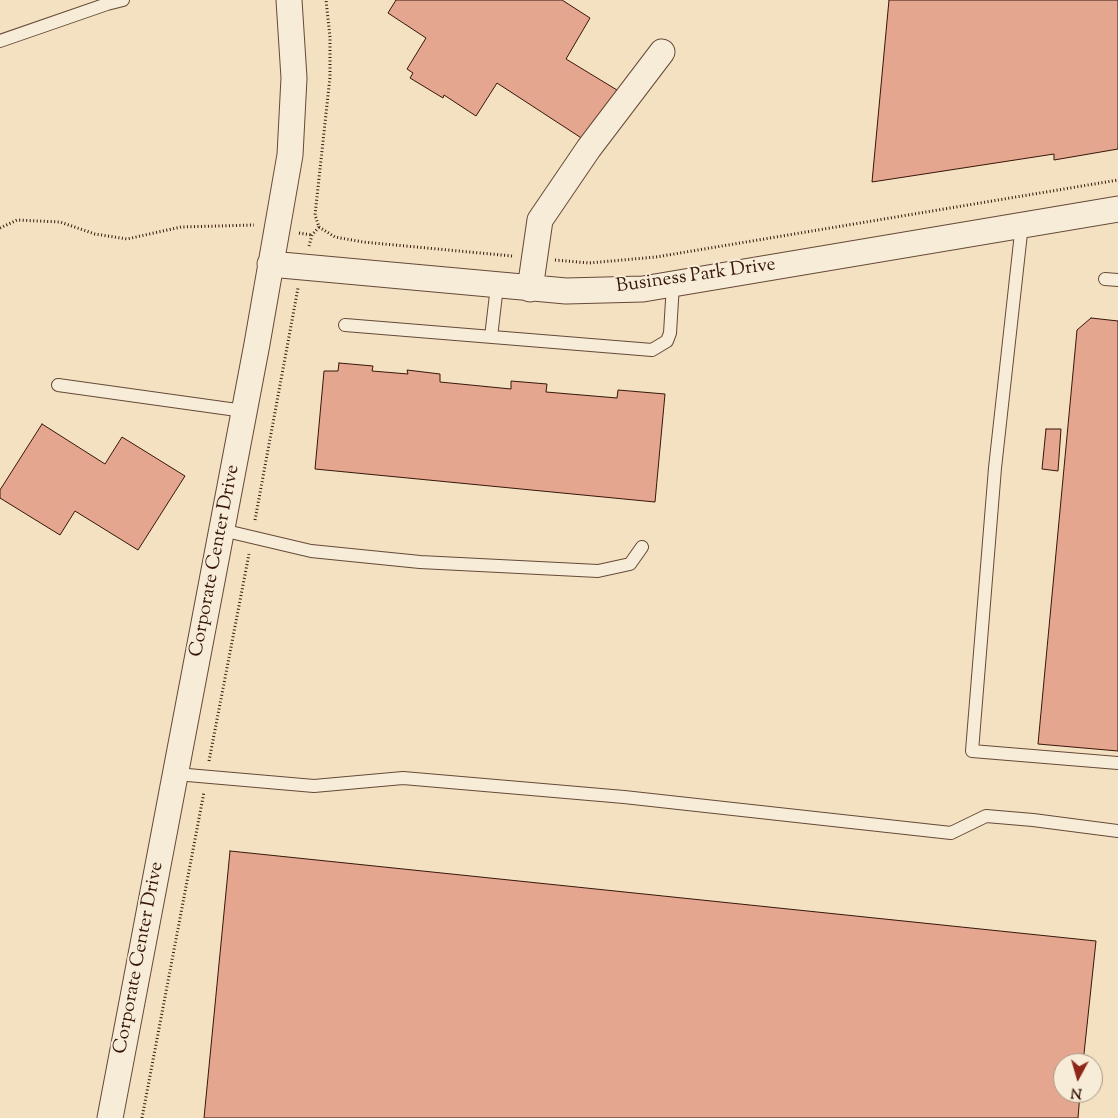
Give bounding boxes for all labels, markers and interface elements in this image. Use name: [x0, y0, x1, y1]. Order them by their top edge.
street label: Business Park Drive: [615, 255, 777, 299]
street label: Corporate Center Drive: [186, 463, 246, 659]
street label: Corporate Center Drive: [110, 860, 170, 1056]
north arrow: [1053, 1053, 1103, 1103]
text: N: [1070, 1081, 1083, 1102]

